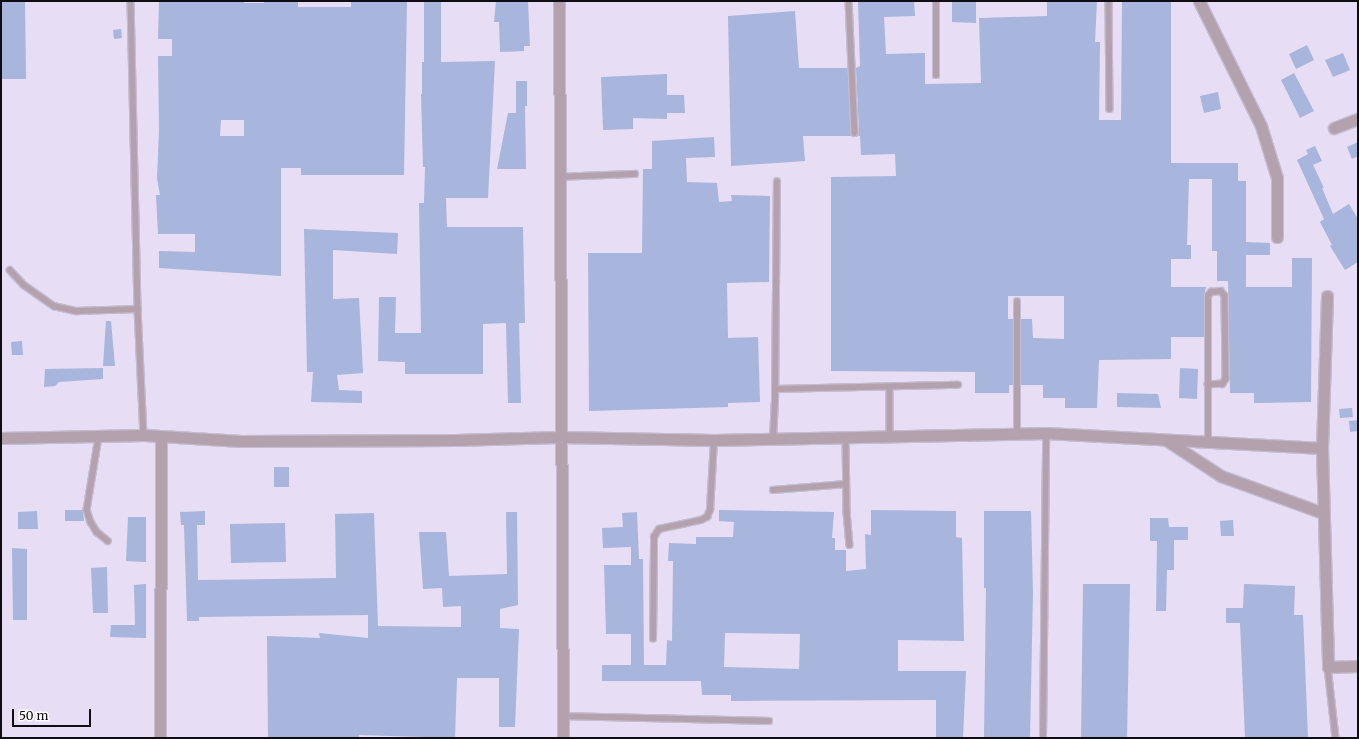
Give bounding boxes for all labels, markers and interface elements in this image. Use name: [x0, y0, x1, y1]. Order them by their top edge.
scale bar: [14, 701, 93, 727]
text: 50 m: [19, 708, 48, 723]

